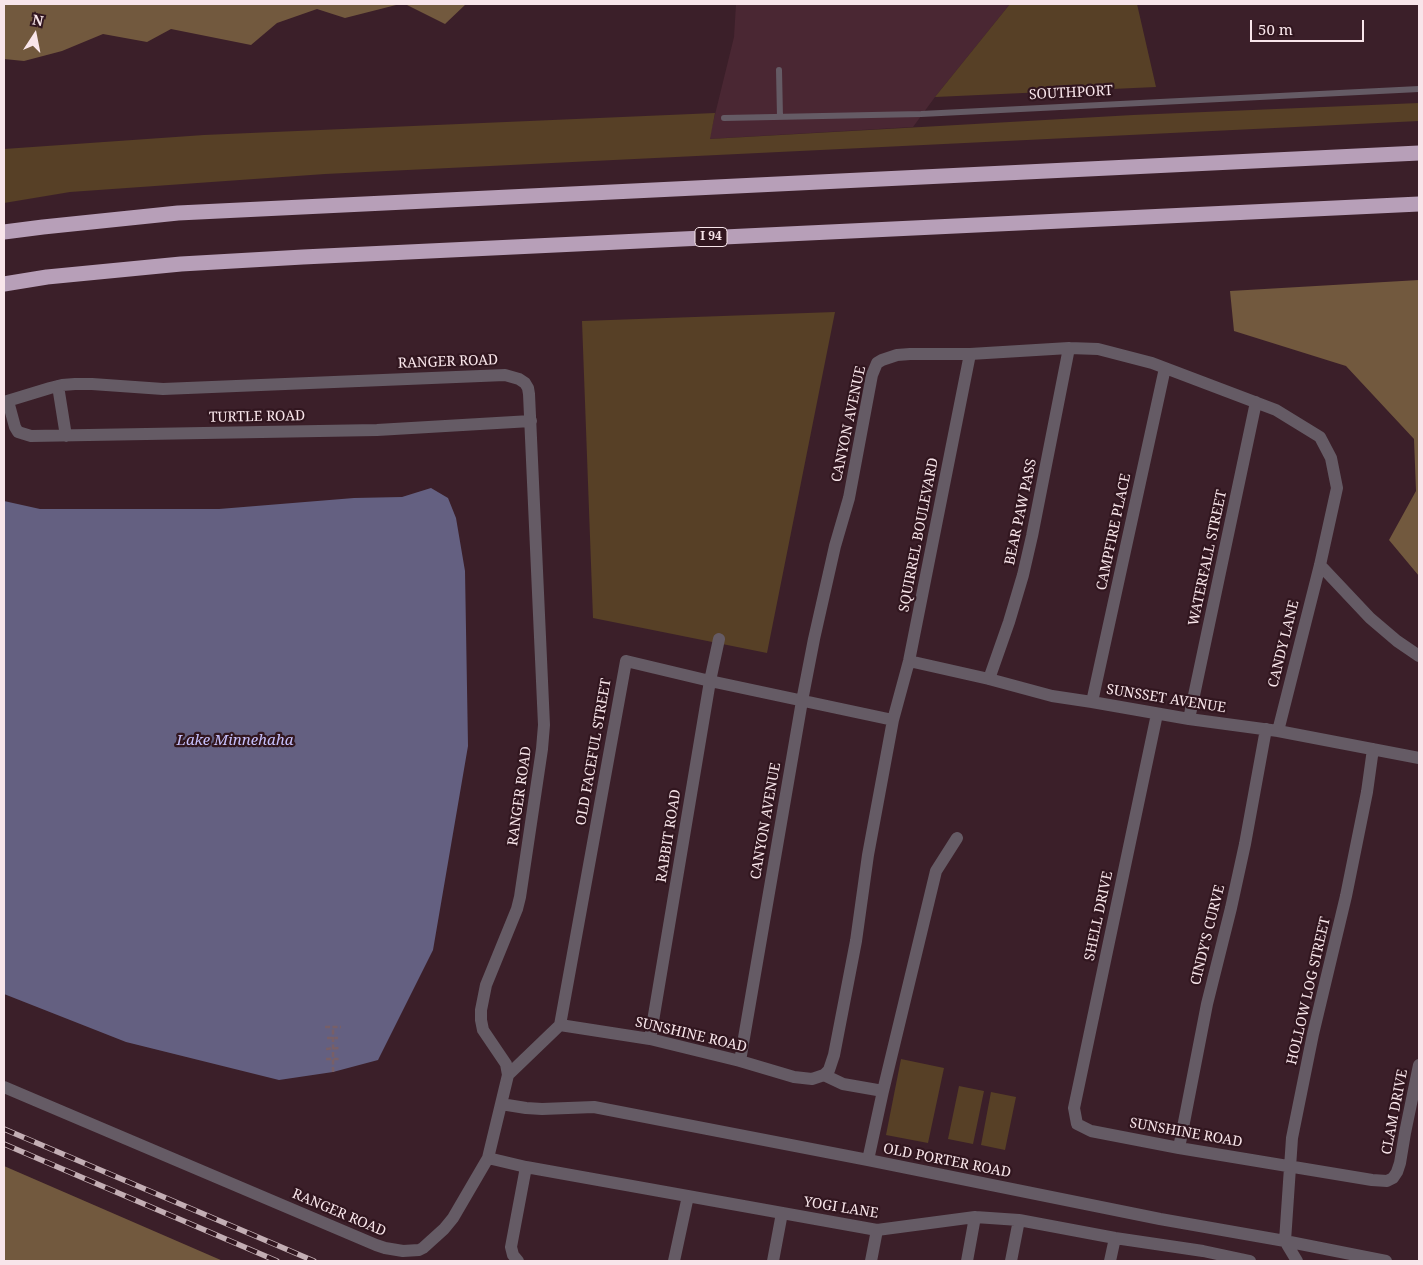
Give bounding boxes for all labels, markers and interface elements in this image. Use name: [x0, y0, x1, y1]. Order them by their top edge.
text: N: [31, 9, 45, 30]
north arrow: [10, 10, 60, 60]
scale bar: [1253, 10, 1367, 42]
text: 50 m: [1258, 19, 1293, 39]
street label: SOUTHPORT: [1029, 82, 1113, 104]
road number: I 94: [695, 228, 727, 246]
street label: RANGER ROAD: [398, 352, 498, 372]
street label: CANYON AVENUE: [828, 364, 870, 484]
street label: TURTLE ROAD: [209, 408, 305, 426]
street label: SQUIRREL BOULEVARD: [896, 456, 942, 614]
street label: BEAR PAW PASS: [1002, 457, 1040, 567]
street label: CAMPFIRE PLACE: [1093, 472, 1135, 592]
street label: WATERFALL STREET: [1185, 488, 1231, 628]
street label: CANDY LANE: [1265, 599, 1303, 689]
street label: OLD FACEFUL STREET: [573, 677, 615, 827]
street label: SUNSSET AVENUE: [1105, 681, 1227, 717]
water label: Lake Minnehaha: [177, 732, 293, 750]
street label: RANGER ROAD: [505, 745, 535, 847]
street label: CANYON AVENUE: [747, 761, 785, 881]
street label: RABBIT ROAD: [653, 788, 685, 884]
street label: SHELL DRIVE: [1081, 870, 1117, 962]
street label: CINDY'S CURVE: [1187, 883, 1229, 987]
street label: HOLLOW LOG STREET: [1284, 915, 1334, 1067]
street label: SUNSHINE ROAD: [633, 1014, 749, 1056]
street label: CLAM DRIVE: [1378, 1068, 1412, 1156]
street label: SUNSHINE ROAD: [1128, 1115, 1244, 1151]
street label: OLD PORTER ROAD: [882, 1140, 1012, 1182]
street label: RANGER ROAD: [290, 1186, 388, 1240]
street label: YOGI LANE: [802, 1194, 880, 1222]

